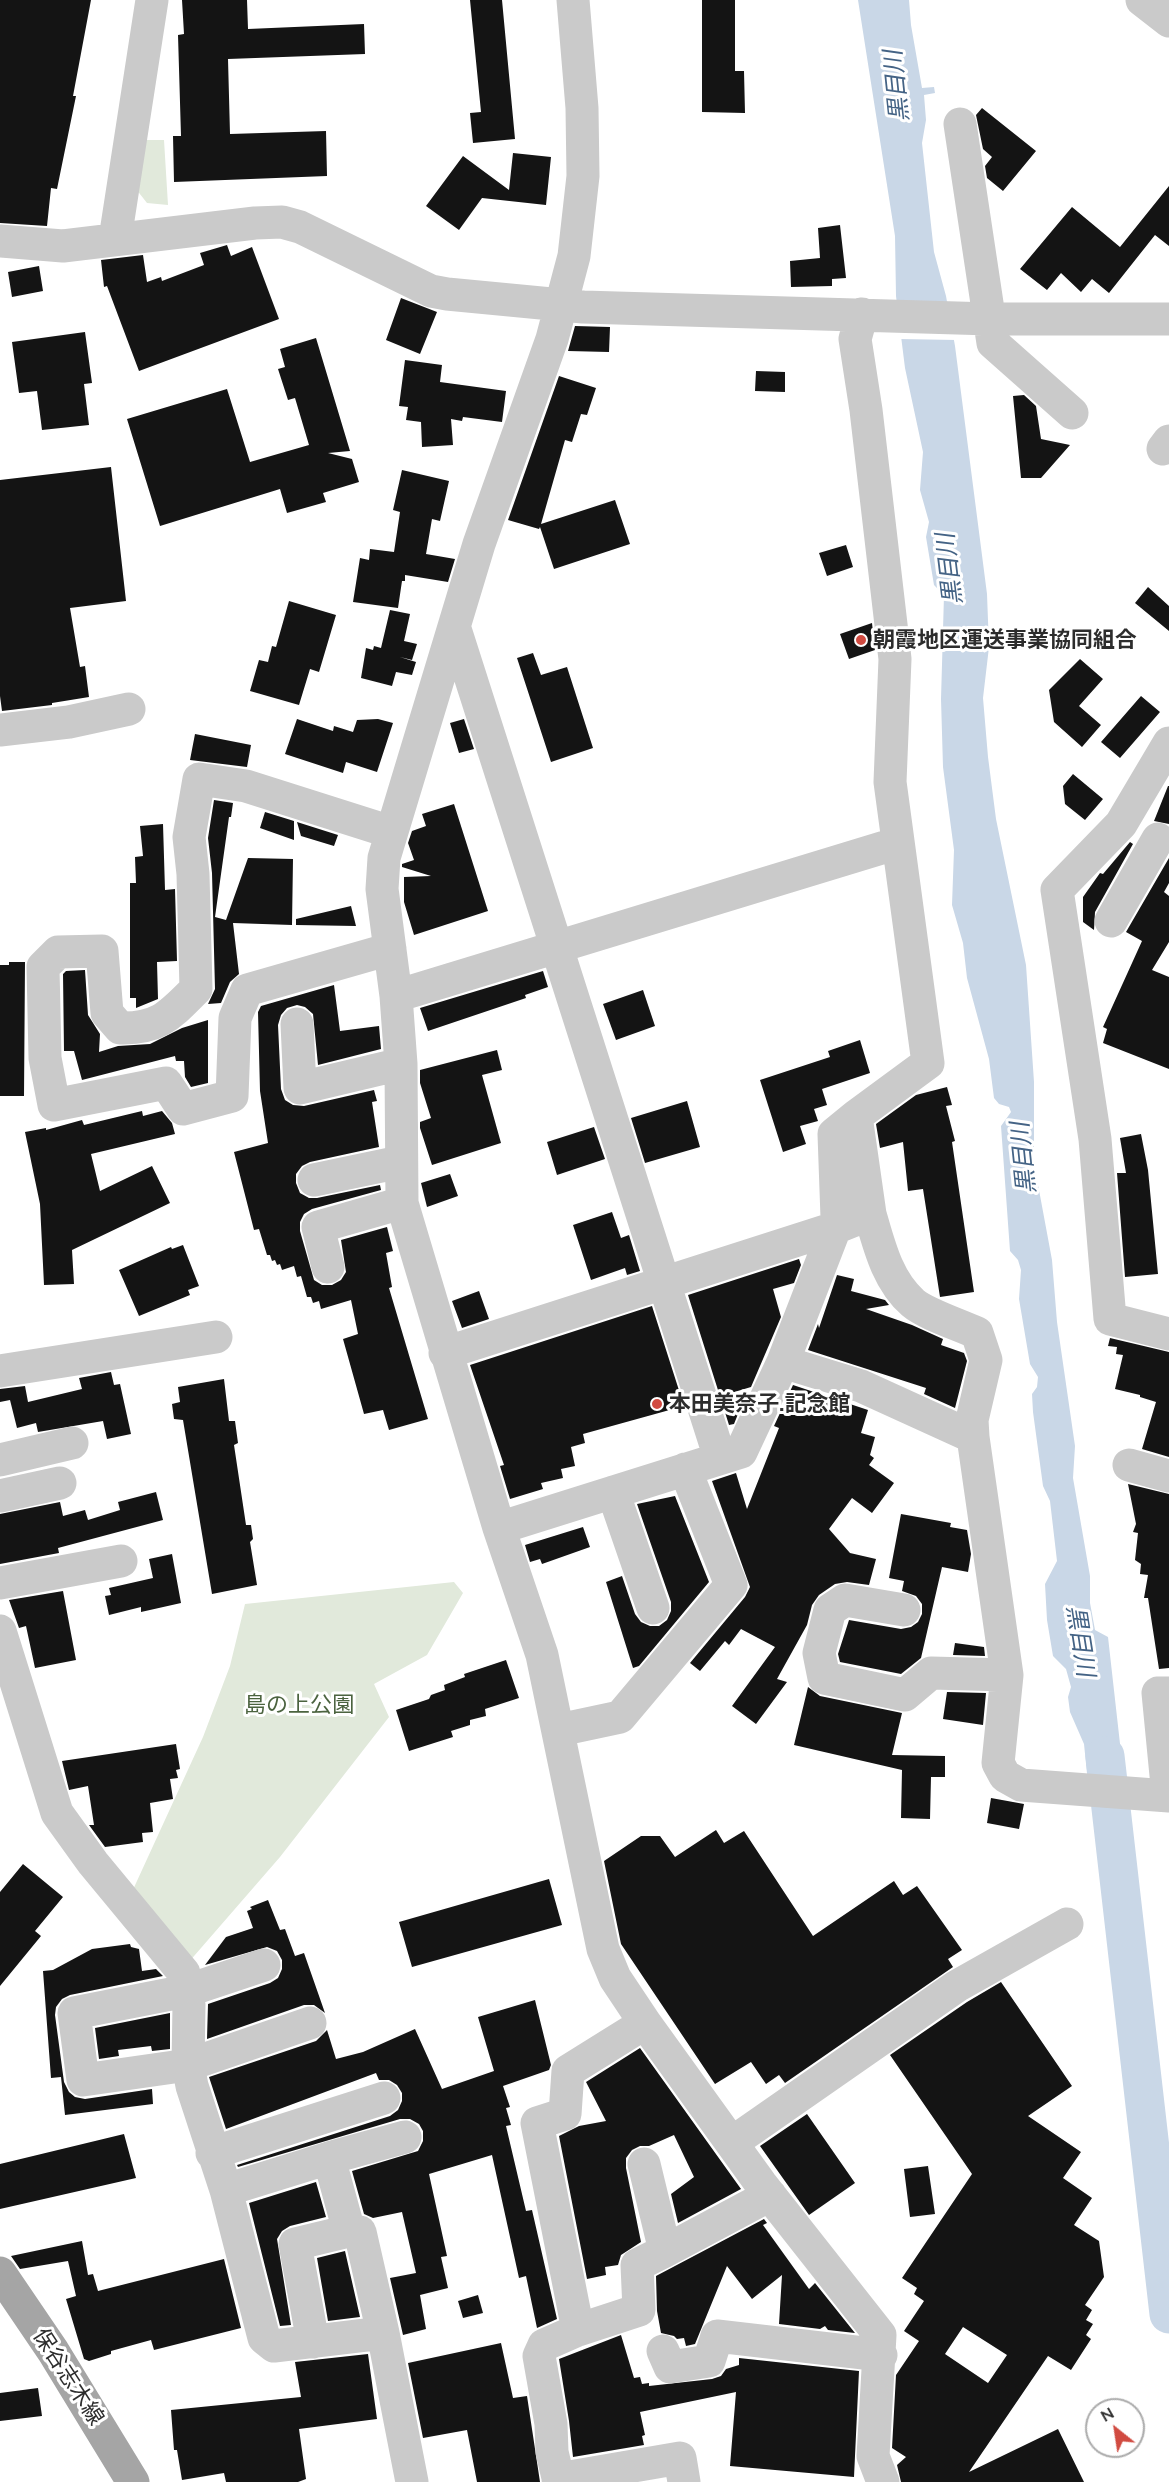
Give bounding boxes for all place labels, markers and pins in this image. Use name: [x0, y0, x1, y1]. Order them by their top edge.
place label: 朝霞地区運送事業協同組合: [873, 627, 1137, 653]
marker: 朝霞地区運送事業協同組合: [854, 633, 868, 647]
place label: 本田美奈子.記念館: [669, 1391, 850, 1417]
marker: 本田美奈子.記念館: [650, 1397, 664, 1411]

